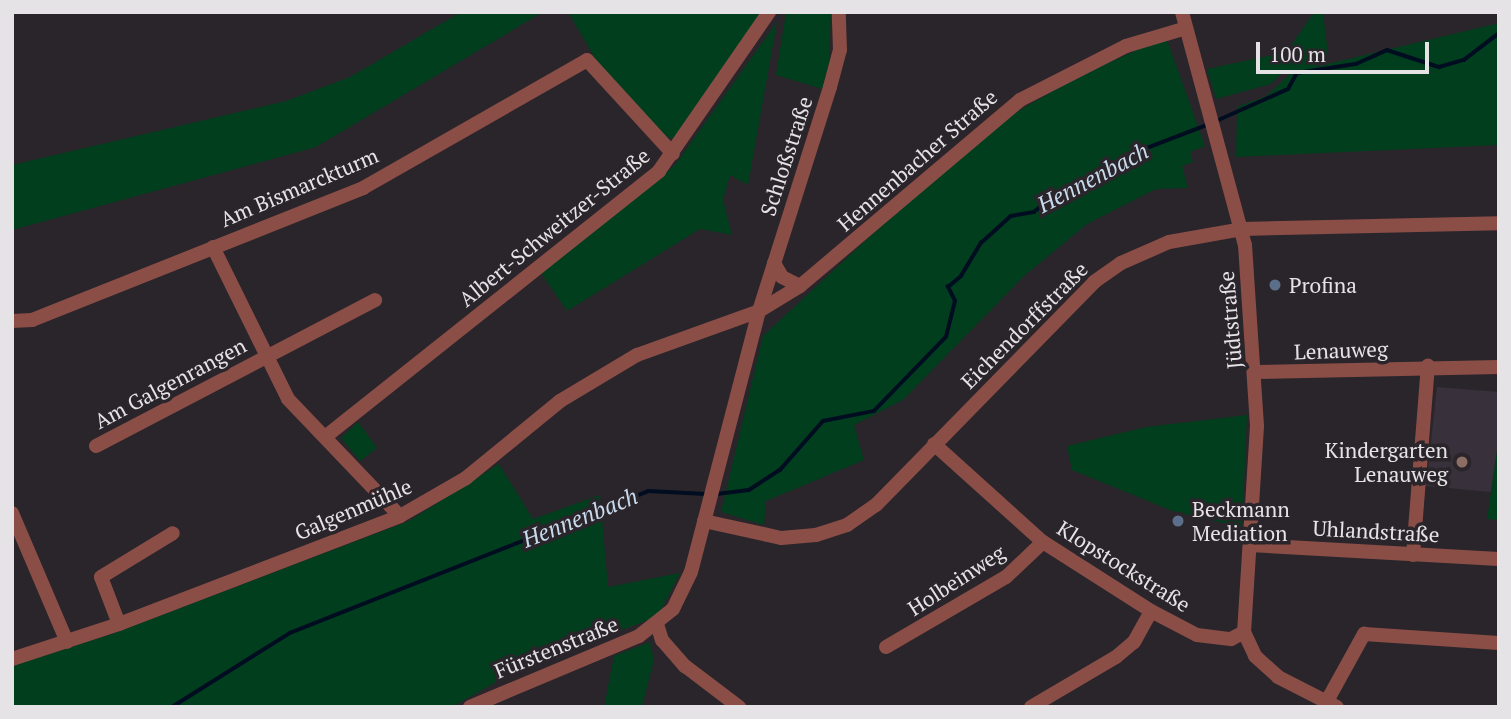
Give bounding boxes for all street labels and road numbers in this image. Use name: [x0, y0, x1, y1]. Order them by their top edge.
street label: Hennenbacher Straße: [832, 84, 1002, 236]
street label: Schloßstraße: [755, 93, 817, 219]
street label: Am Bismarckturm: [216, 142, 382, 232]
street label: Albert-Schweitzer-Straße: [454, 142, 654, 312]
street label: Eichendorffstraße: [955, 256, 1093, 394]
street label: Jüdtstraße: [1213, 270, 1247, 370]
street label: Am Galgenrangen: [90, 332, 250, 434]
street label: Lenauweg: [1294, 336, 1388, 364]
street label: Galgenmühle: [291, 473, 415, 545]
street label: Klopstockstraße: [1053, 515, 1195, 617]
street label: Uhlandstraße: [1312, 515, 1440, 547]
street label: Holbeinweg: [903, 539, 1009, 621]
street label: Fürstenstraße: [491, 611, 621, 683]

